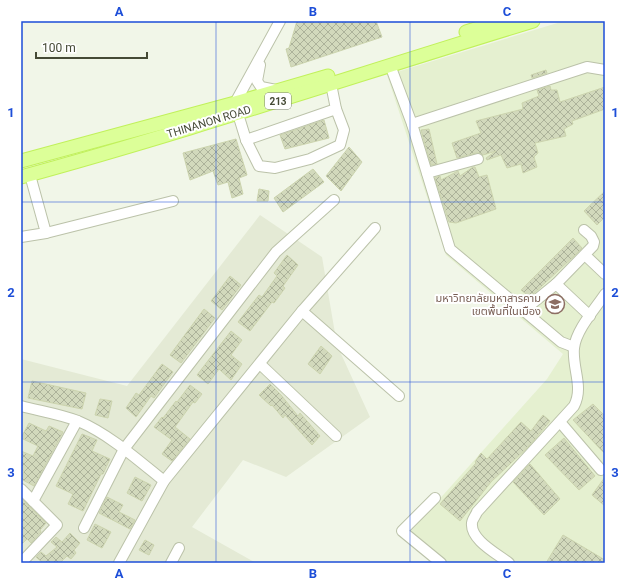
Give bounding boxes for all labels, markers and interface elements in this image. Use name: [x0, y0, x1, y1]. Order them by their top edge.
text: A: [115, 4, 124, 19]
text: B: [309, 4, 317, 19]
text: C: [503, 4, 512, 19]
scale bar: [36, 34, 147, 60]
text: 100 m: [42, 41, 76, 55]
road number: 213: [265, 93, 291, 109]
street label: THINANON ROAD: [165, 103, 253, 141]
text: 1: [7, 105, 15, 120]
text: 1: [611, 105, 619, 120]
text: 2: [7, 285, 15, 300]
text: 2: [611, 285, 619, 300]
place label: มหาวิทยาลัยมหาสารคาม เขตพื้นที่ในเมือง: [436, 292, 541, 318]
school or university icon: มหาวิทยาลัยมหาสารคาม เขตพื้นที่ในเมือง: [544, 293, 566, 315]
text: 3: [7, 465, 15, 480]
text: 3: [611, 465, 619, 480]
text: A: [115, 566, 124, 581]
text: B: [309, 566, 317, 581]
text: C: [503, 566, 512, 581]

